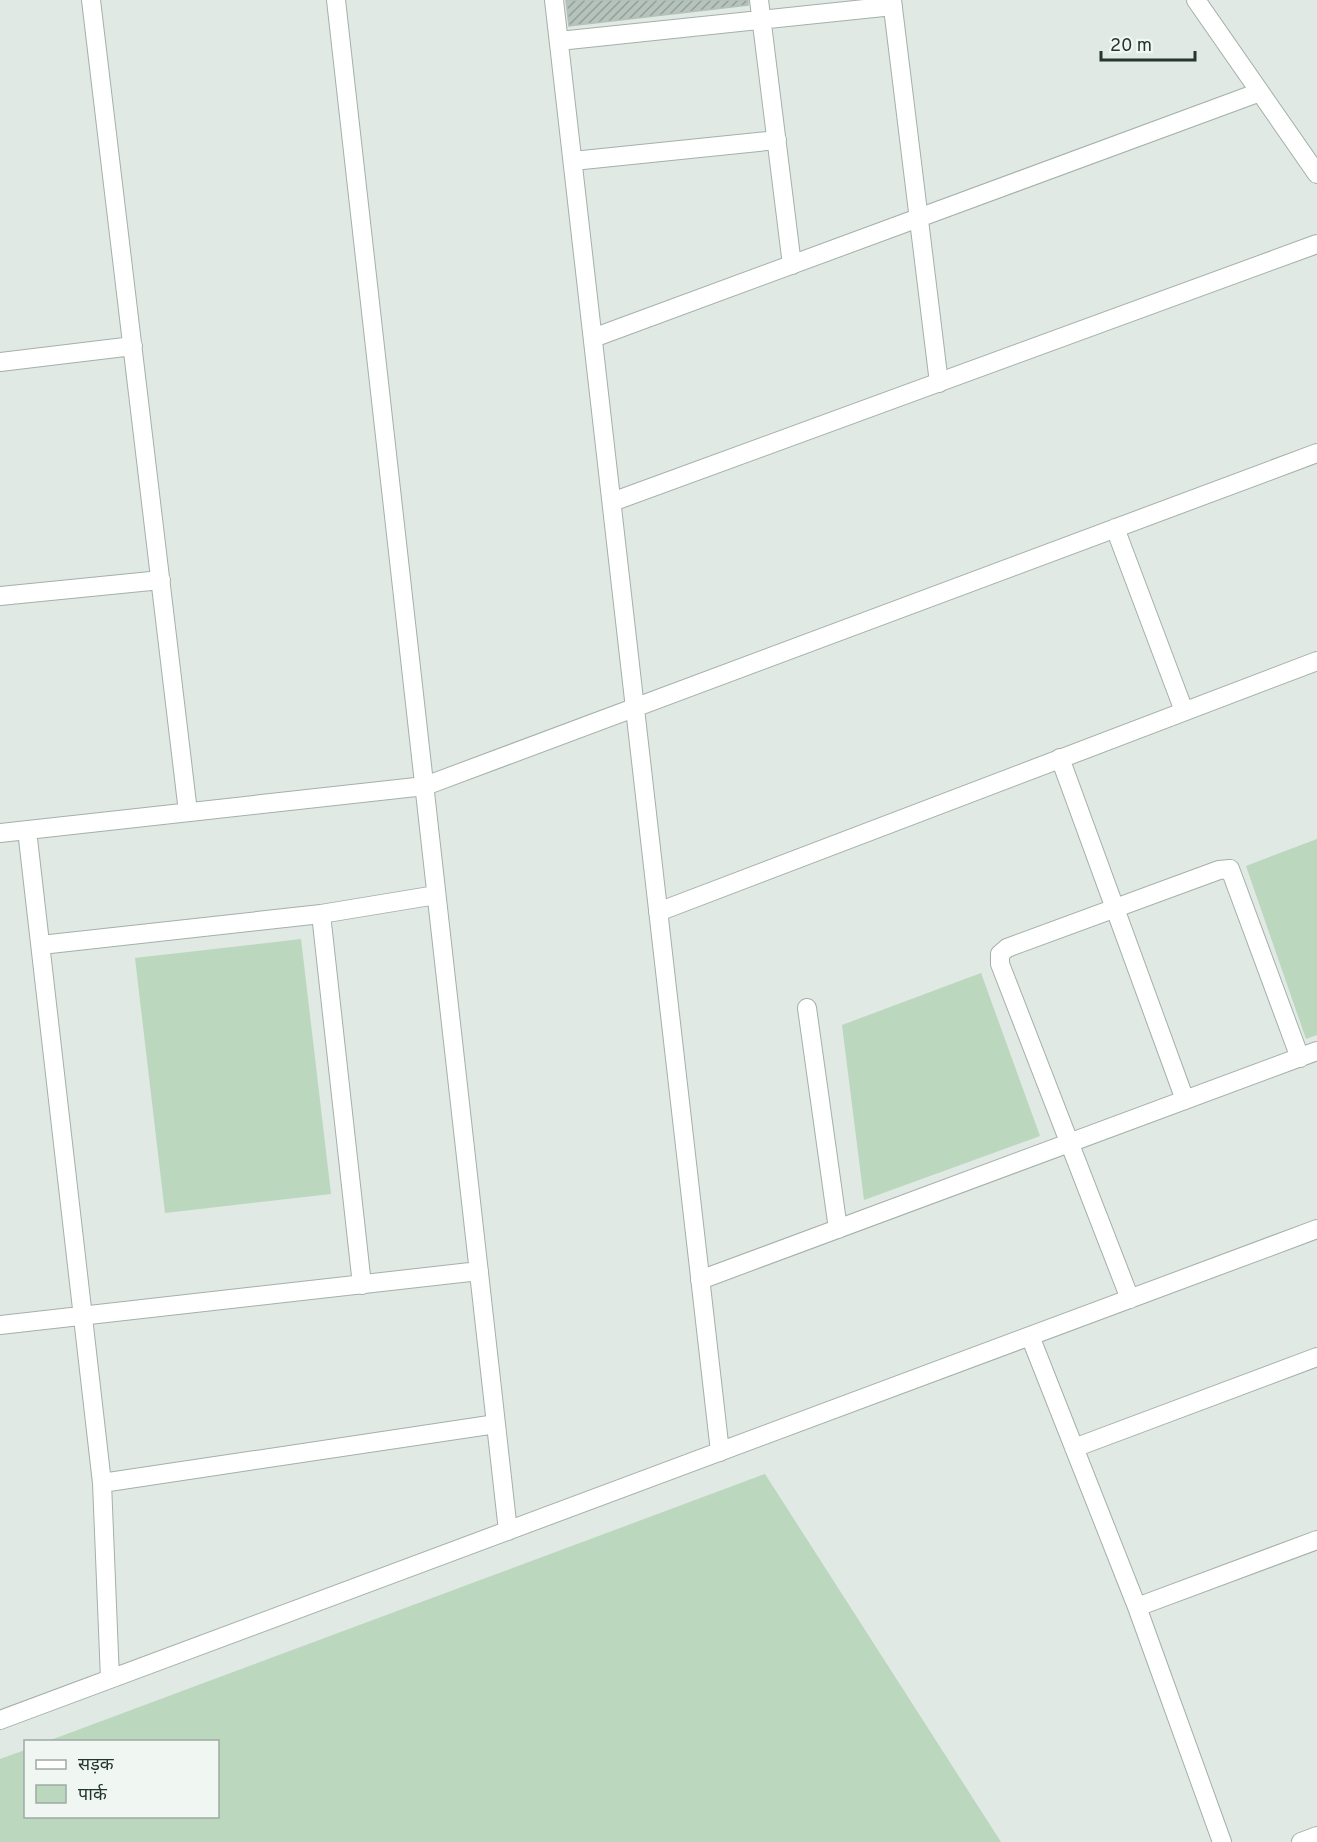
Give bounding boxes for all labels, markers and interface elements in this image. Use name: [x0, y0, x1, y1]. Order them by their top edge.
scale bar: [1101, 24, 1196, 62]
text: 20 m: [1110, 35, 1152, 58]
legend: [24, 1740, 219, 1818]
text: सड़क: [78, 1754, 115, 1777]
text: पार्क: [78, 1783, 108, 1807]

